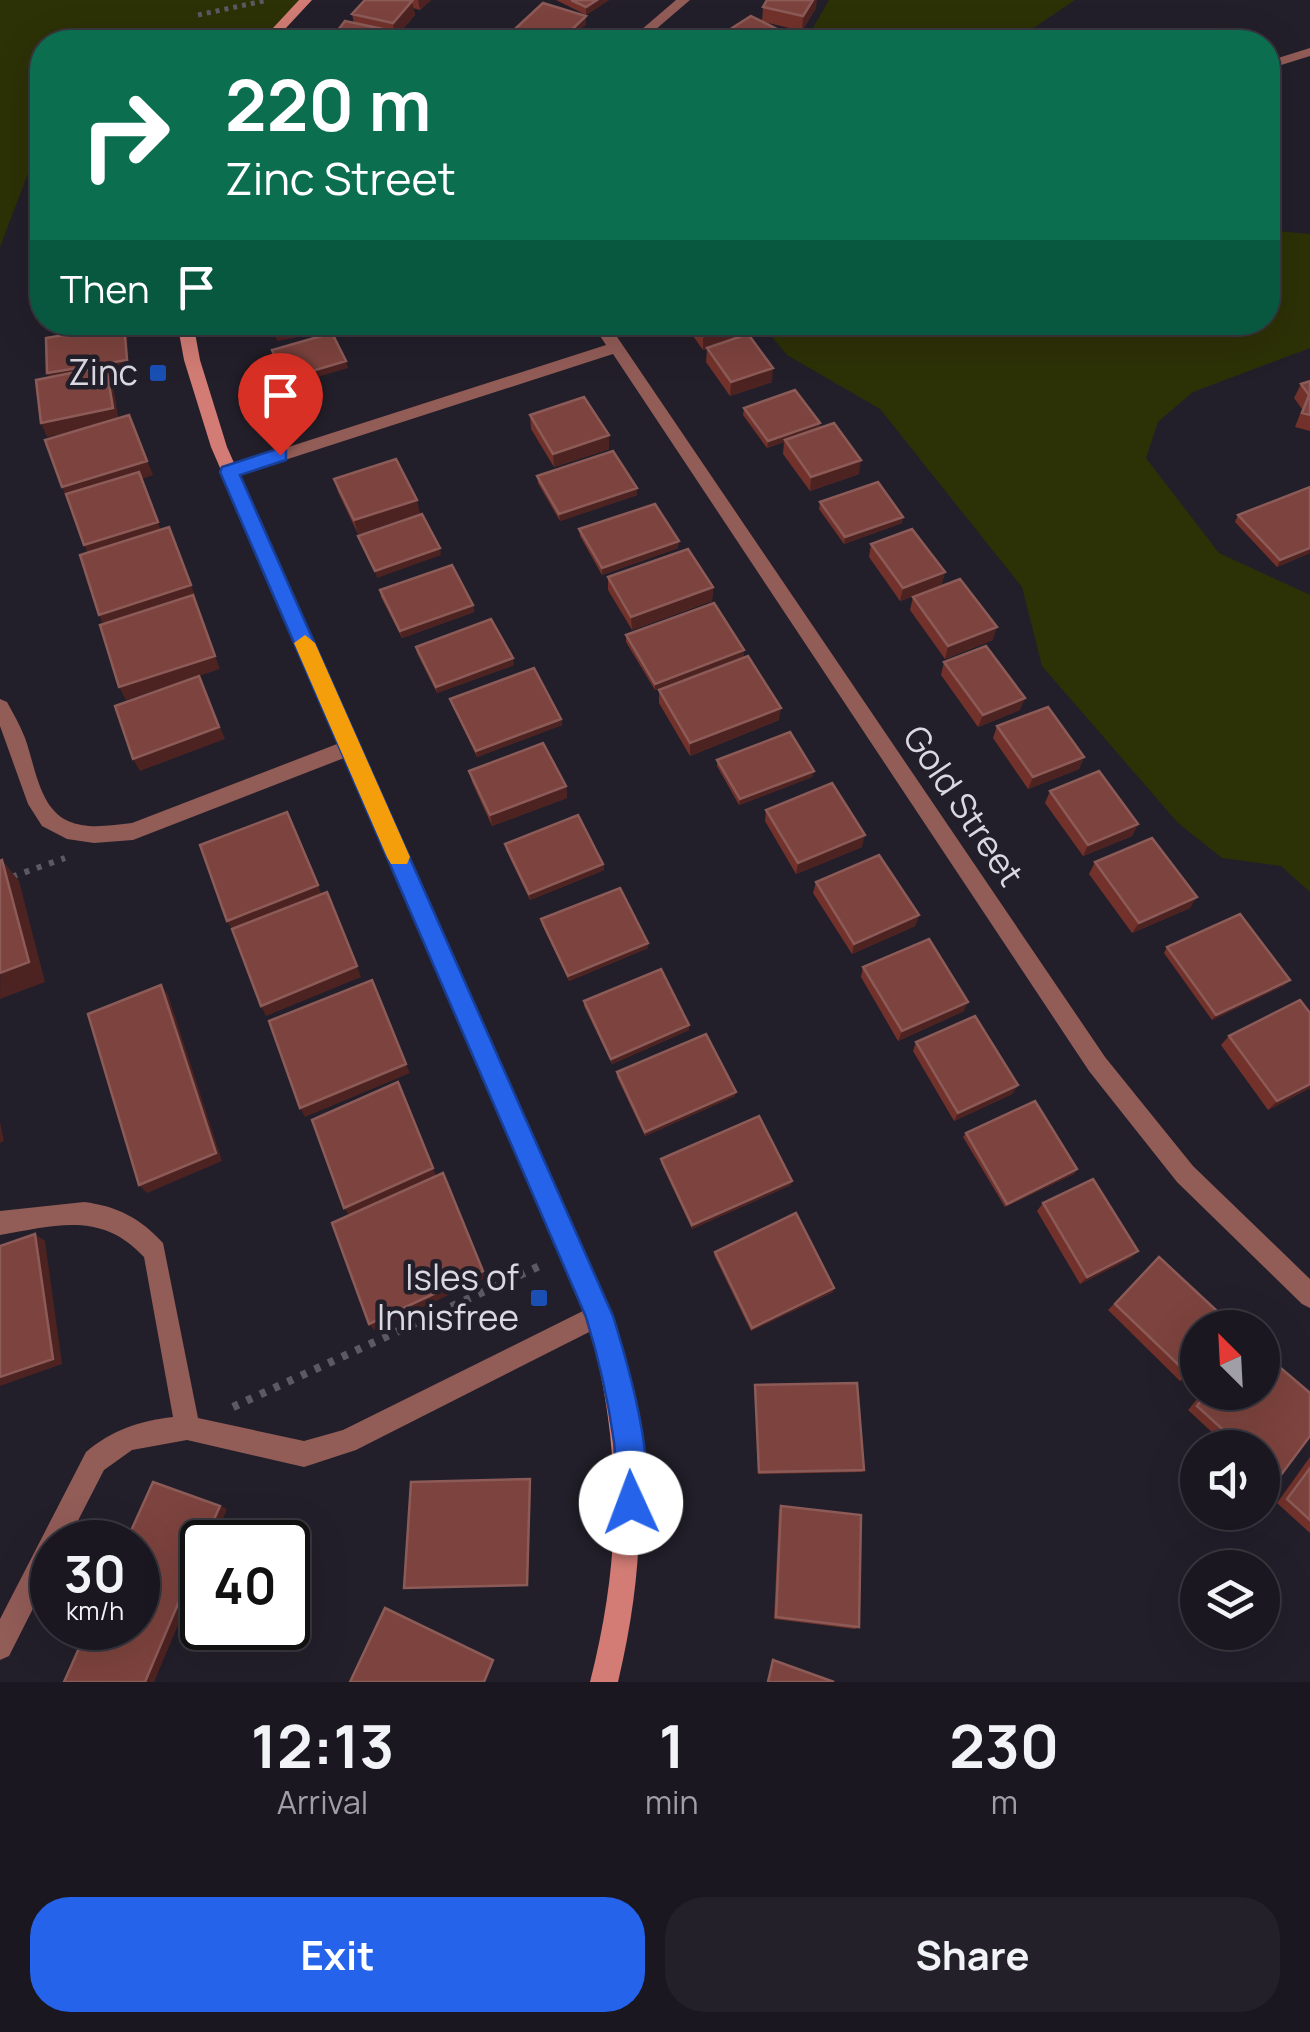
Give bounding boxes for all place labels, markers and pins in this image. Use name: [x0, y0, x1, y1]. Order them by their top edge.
place label: Zinc: [68, 348, 138, 396]
pin: [238, 353, 323, 456]
marker: Zinc: [147, 362, 169, 384]
place label: Isles of Innisfree: [377, 1253, 520, 1341]
marker: Isles of Innisfree: [528, 1287, 550, 1309]

